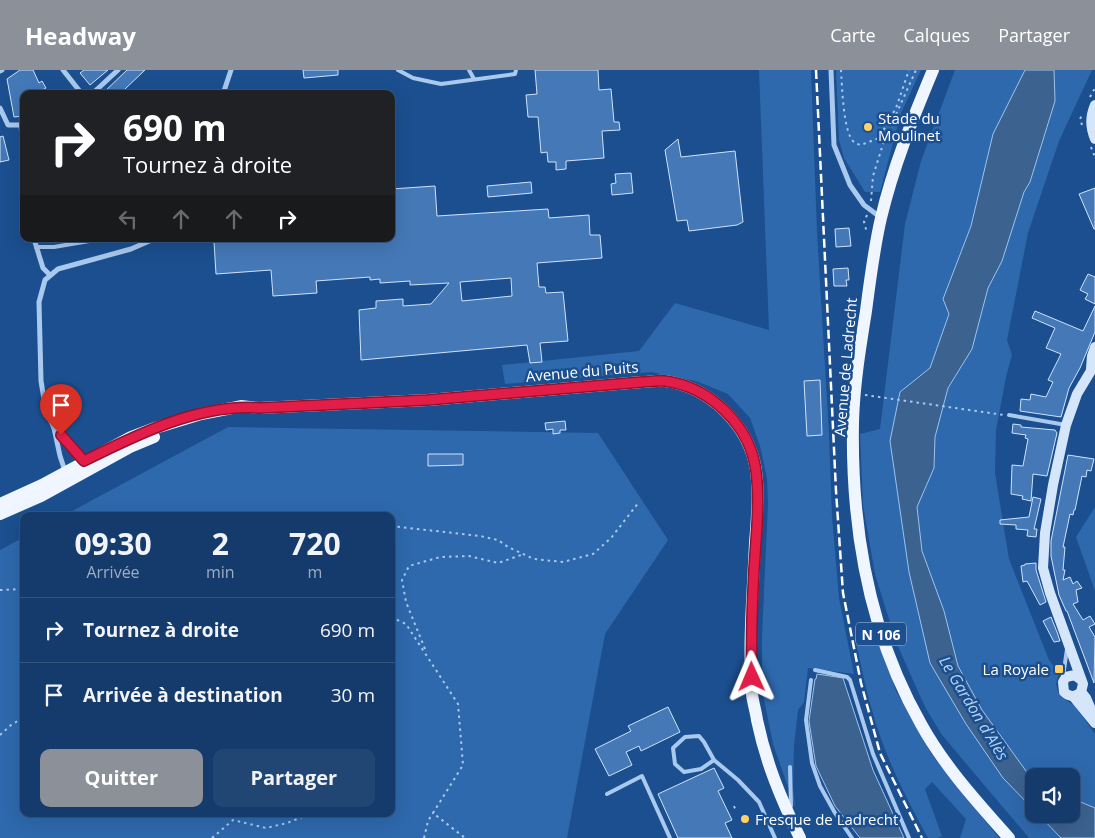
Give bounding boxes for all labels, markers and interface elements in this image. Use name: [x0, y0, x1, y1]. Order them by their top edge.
text: Headway: [25, 19, 136, 52]
text: Carte: [830, 23, 876, 47]
text: Calques: [904, 23, 970, 47]
text: Partager: [998, 23, 1070, 47]
text: 690 m: [123, 104, 227, 151]
place label: Stade du Moulinet: [878, 108, 940, 145]
icon: right: [40, 110, 105, 175]
marker: Stade du Moulinet: [862, 121, 874, 133]
text: Tournez à droite: [123, 149, 292, 179]
icon: left: [114, 205, 142, 233]
icon: ahead: [167, 205, 195, 233]
icon: ahead: [220, 205, 248, 233]
icon: right: [273, 205, 301, 233]
street label: Avenue de Ladrecht: [829, 297, 861, 437]
street label: Avenue du Puits: [525, 356, 639, 386]
pin: [40, 384, 82, 435]
icon: arrive: [47, 391, 75, 419]
text: 09:30: [74, 523, 152, 564]
text: 2: [212, 523, 229, 564]
text: 720: [289, 523, 341, 564]
text: Arrivée: [86, 561, 140, 583]
text: min: [206, 561, 235, 583]
text: m: [307, 561, 322, 583]
icon: right: [40, 616, 68, 644]
text: Tournez à droite: [83, 617, 239, 643]
text: 690 m: [320, 617, 375, 643]
road number: N 106: [856, 622, 906, 646]
position arrow: [725, 650, 777, 702]
water label: Le Gardon d'Alès: [934, 652, 1014, 764]
place label: La Royale: [983, 659, 1049, 679]
marker: La Royale: [1053, 663, 1065, 675]
icon: arrive: [40, 681, 68, 709]
text: Arrivée à destination: [83, 682, 283, 708]
text: 30 m: [331, 682, 375, 708]
button: Quitter: [40, 749, 203, 807]
button: Partager: [213, 749, 375, 807]
map controls: [1025, 768, 1080, 823]
button: sound: [1025, 768, 1080, 823]
place label: Fresque de Ladrecht: [755, 809, 898, 829]
marker: Fresque de Ladrecht: [739, 813, 751, 825]

